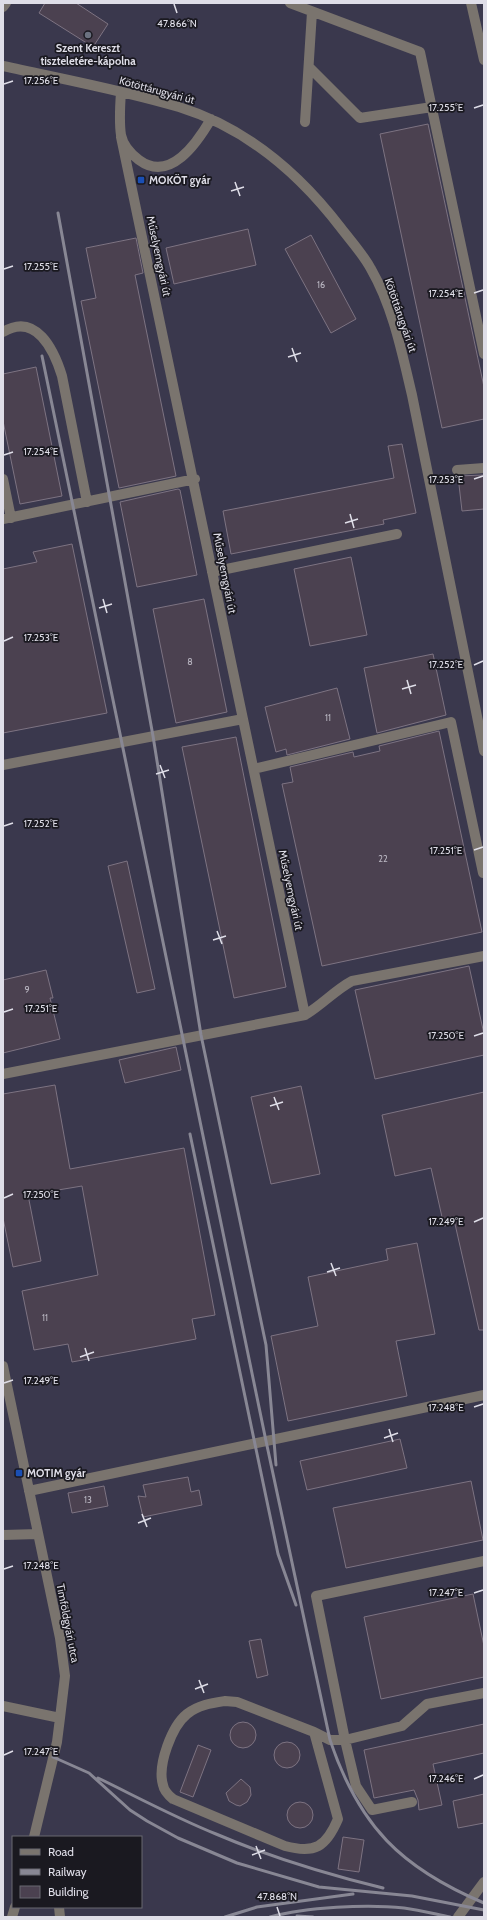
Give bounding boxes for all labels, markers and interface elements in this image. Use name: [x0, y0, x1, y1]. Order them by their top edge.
text: 47.866°N: [157, 17, 197, 30]
marker: Szent Kereszt tiszteletére-kápolna: [83, 30, 93, 40]
place label: Szent Kereszt tiszteletére-kápolna: [40, 41, 136, 68]
street label: Kötöttárugyári út: [118, 73, 196, 107]
text: 17.256°E: [24, 74, 59, 87]
text: 17.255°E: [429, 101, 464, 114]
place label: MOKÖT gyár: [149, 173, 211, 187]
marker: MOKÖT gyár: [136, 175, 146, 185]
street label: Műselyemgyári út: [144, 214, 174, 298]
text: 17.255°E: [24, 260, 59, 273]
street label: Kötöttárugyári út: [382, 276, 420, 354]
house number: 16: [317, 279, 325, 290]
text: 17.254°E: [429, 287, 464, 300]
text: 17.254°E: [24, 445, 59, 458]
text: 17.253°E: [429, 473, 464, 486]
street label: Műselyemgyári út: [210, 531, 240, 615]
text: 17.253°E: [24, 631, 59, 644]
house number: 8: [187, 656, 193, 667]
text: 17.252°E: [429, 658, 464, 671]
house number: 11: [325, 712, 331, 723]
text: 17.252°E: [24, 817, 59, 830]
text: 17.251°E: [430, 844, 463, 857]
street label: Műselyemgyári út: [276, 848, 306, 932]
house number: 22: [378, 853, 388, 864]
house number: 9: [24, 984, 30, 995]
text: 17.251°E: [25, 1002, 58, 1015]
text: 17.250°E: [428, 1029, 464, 1042]
text: 17.250°E: [23, 1188, 59, 1201]
text: 17.249°E: [428, 1215, 464, 1228]
house number: 11: [42, 1312, 48, 1323]
text: 17.249°E: [23, 1374, 59, 1387]
text: 17.248°E: [428, 1401, 464, 1414]
place label: MOTIM gyár: [27, 1466, 86, 1480]
marker: MOTIM gyár: [14, 1468, 24, 1478]
house number: 13: [84, 1494, 92, 1505]
text: 17.248°E: [23, 1559, 59, 1572]
street label: Timföldgyári utca: [53, 1582, 83, 1664]
text: 17.247°E: [429, 1586, 464, 1599]
text: 17.247°E: [24, 1745, 59, 1758]
text: 17.246°E: [428, 1772, 464, 1785]
legend: [12, 1836, 142, 1908]
text: Road: [48, 1844, 74, 1859]
text: Railway: [48, 1864, 86, 1879]
text: Building: [48, 1884, 90, 1899]
text: 47.868°N: [257, 1890, 297, 1903]

